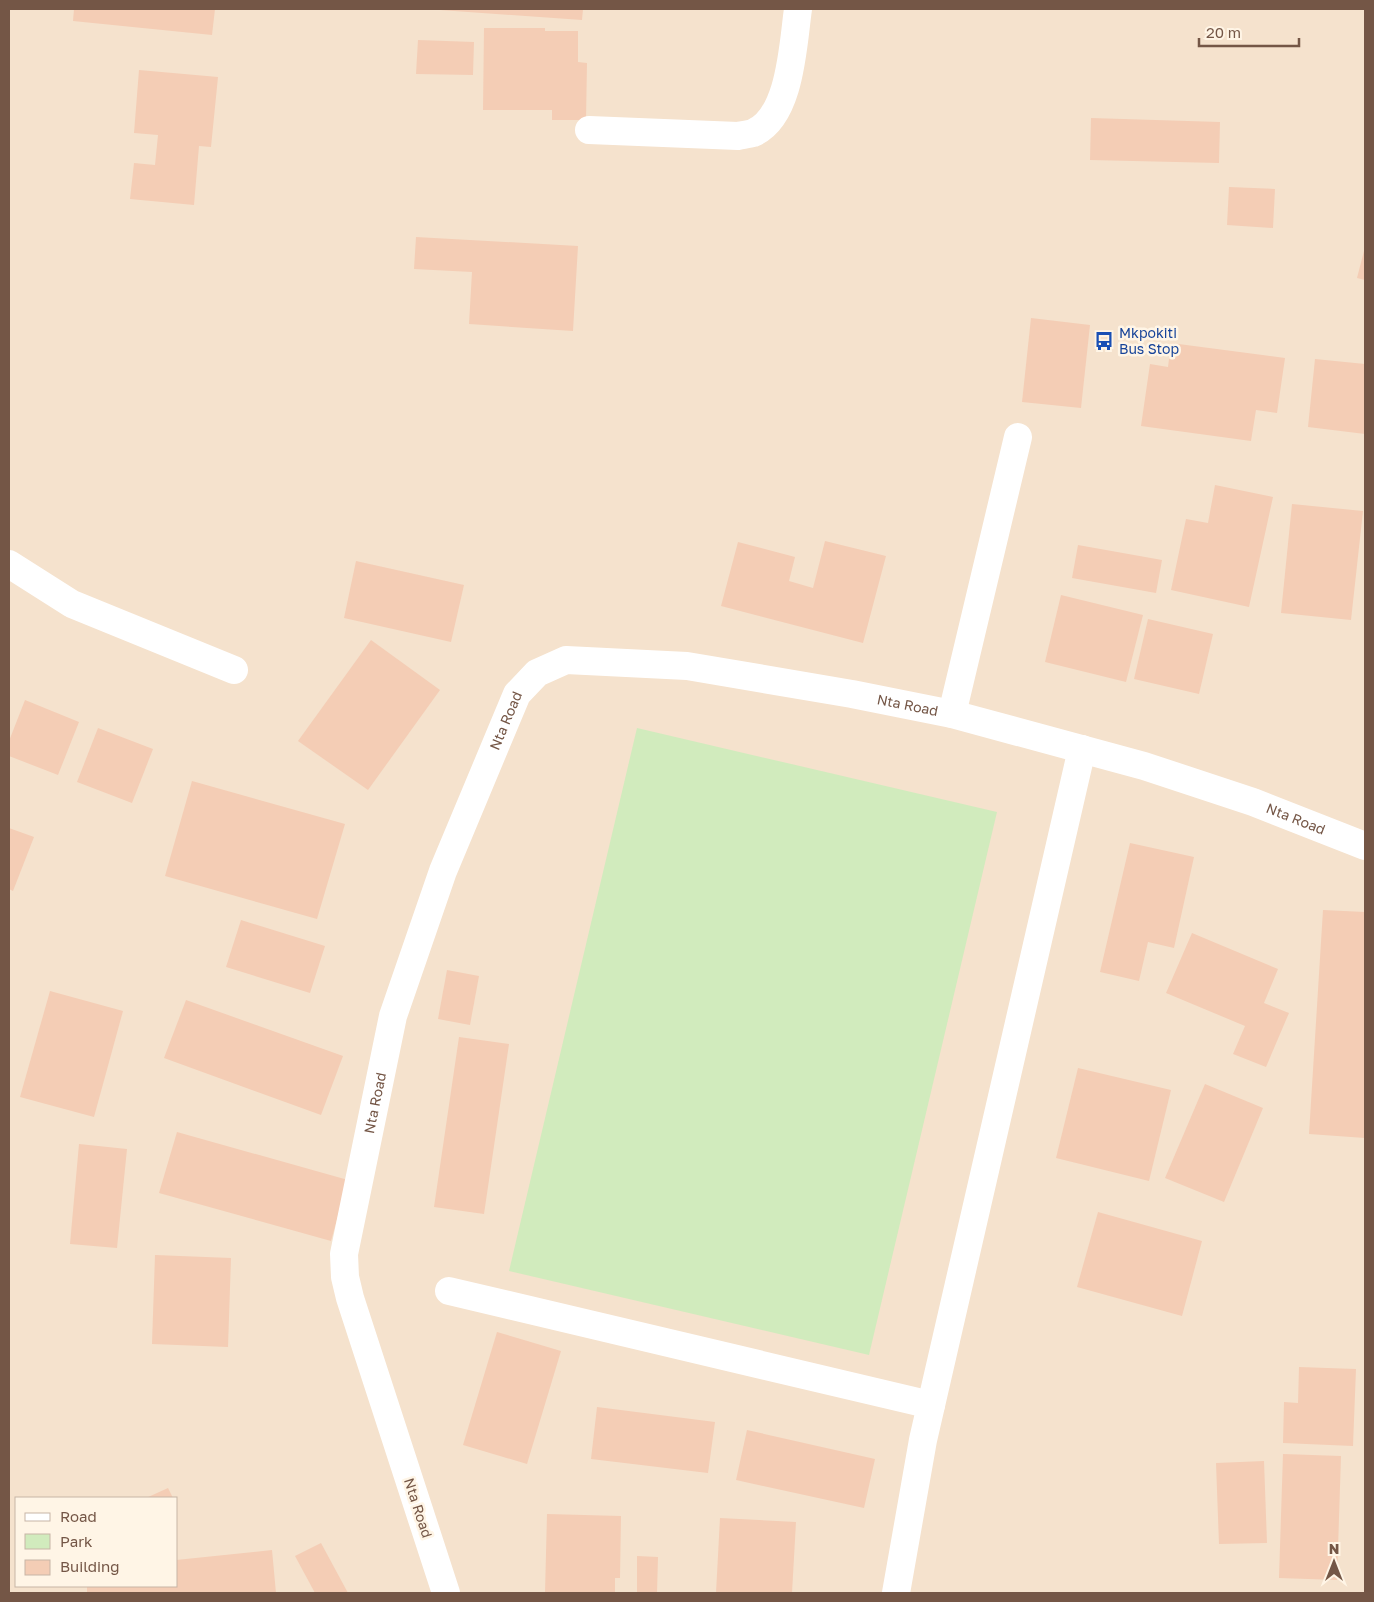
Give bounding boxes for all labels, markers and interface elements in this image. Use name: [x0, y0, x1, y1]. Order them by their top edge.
scale bar: [1199, 15, 1299, 47]
text: 20 m: [1206, 23, 1241, 41]
place label: Mkpokiti Bus Stop: [1119, 324, 1179, 357]
bus stop icon: Mkpokiti Bus Stop: [1093, 330, 1115, 352]
street label: Nta Road: [486, 689, 525, 752]
street label: Nta Road: [876, 690, 940, 719]
street label: Nta Road: [1264, 799, 1328, 838]
street label: Nta Road: [360, 1071, 389, 1135]
street label: Nta Road: [401, 1476, 436, 1540]
legend: [15, 1497, 178, 1587]
text: Road: [60, 1507, 97, 1525]
text: Park: [60, 1532, 93, 1550]
north arrow: [1309, 1537, 1359, 1587]
text: N: [1329, 1540, 1339, 1557]
text: Building: [60, 1557, 120, 1575]

